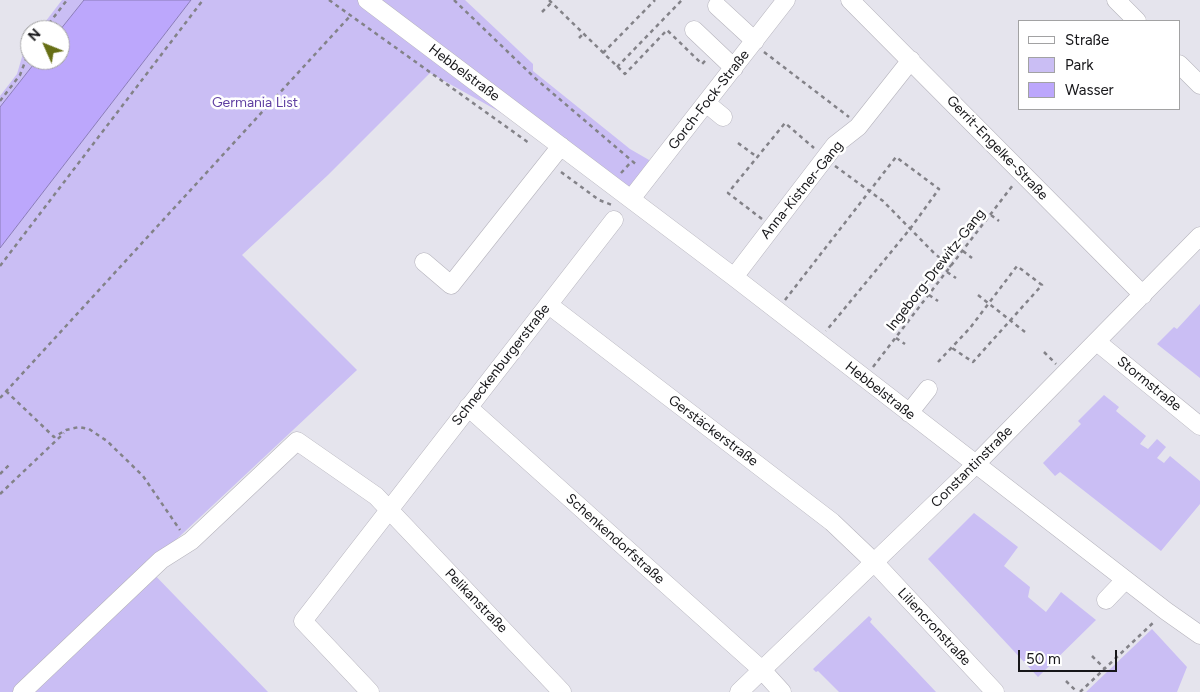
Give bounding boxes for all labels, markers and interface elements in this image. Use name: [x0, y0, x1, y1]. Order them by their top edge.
north arrow: [20, 20, 70, 70]
legend: [1018, 20, 1180, 110]
text: N: [25, 25, 44, 45]
text: Straße: [1065, 31, 1109, 49]
street label: Hebbelstraße: [425, 41, 503, 105]
street label: Gorch-Fock-Straße: [665, 47, 753, 153]
text: Park: [1065, 56, 1094, 74]
text: Wasser: [1065, 81, 1114, 99]
street label: Gerrit-Engelke-Straße: [943, 92, 1051, 204]
park label: Germania List: [212, 95, 298, 111]
street label: Anna-Kistner-Gang: [757, 137, 847, 243]
street label: Ingeborg-Drewitz-Gang: [883, 206, 989, 334]
street label: Schneckenburgerstraße: [448, 301, 554, 429]
street label: Stormstraße: [1113, 353, 1185, 415]
street label: Hebbelstraße: [842, 358, 918, 424]
street label: Gerstäckerstraße: [665, 392, 761, 470]
street label: Constantinstraße: [928, 423, 1016, 511]
street label: Schenkendorfstraße: [562, 490, 668, 588]
street label: Pelikanstraße: [441, 565, 511, 637]
street label: Liliencronstraße: [894, 585, 974, 669]
scale bar: [1020, 640, 1119, 672]
text: 50 m: [1026, 650, 1061, 668]

